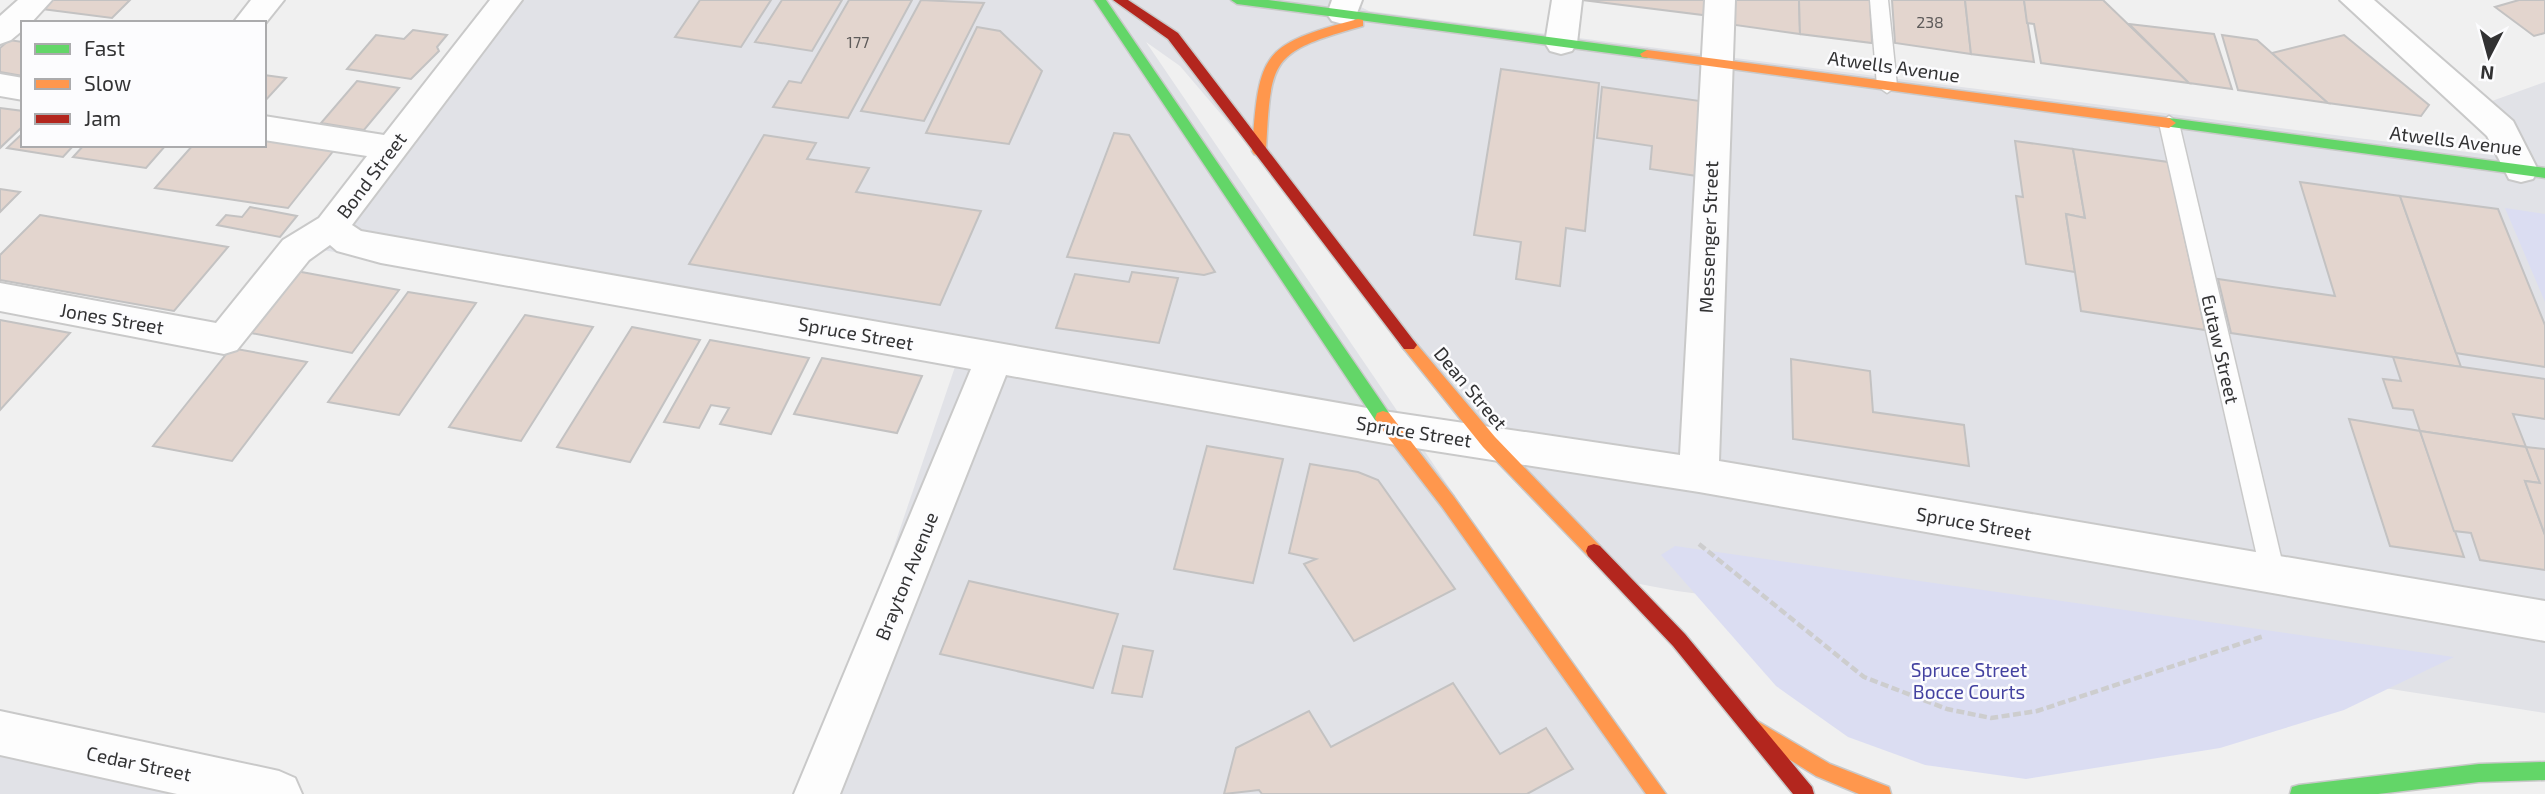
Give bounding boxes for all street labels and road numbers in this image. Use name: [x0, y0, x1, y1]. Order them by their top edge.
street label: Atwells Avenue: [1827, 45, 1961, 87]
street label: Atwells Avenue: [2389, 120, 2523, 160]
street label: Bond Street: [331, 128, 411, 222]
street label: Messenger Street: [1694, 160, 1722, 314]
street label: Eutaw Street: [2197, 292, 2245, 406]
street label: Jones Street: [58, 298, 166, 338]
street label: Spruce Street: [797, 312, 915, 354]
street label: Dean Street: [1430, 342, 1512, 434]
street label: Spruce Street: [1355, 411, 1473, 451]
street label: Spruce Street: [1915, 502, 2033, 544]
street label: Brayton Avenue: [870, 508, 942, 644]
street label: Cedar Street: [84, 741, 194, 785]

